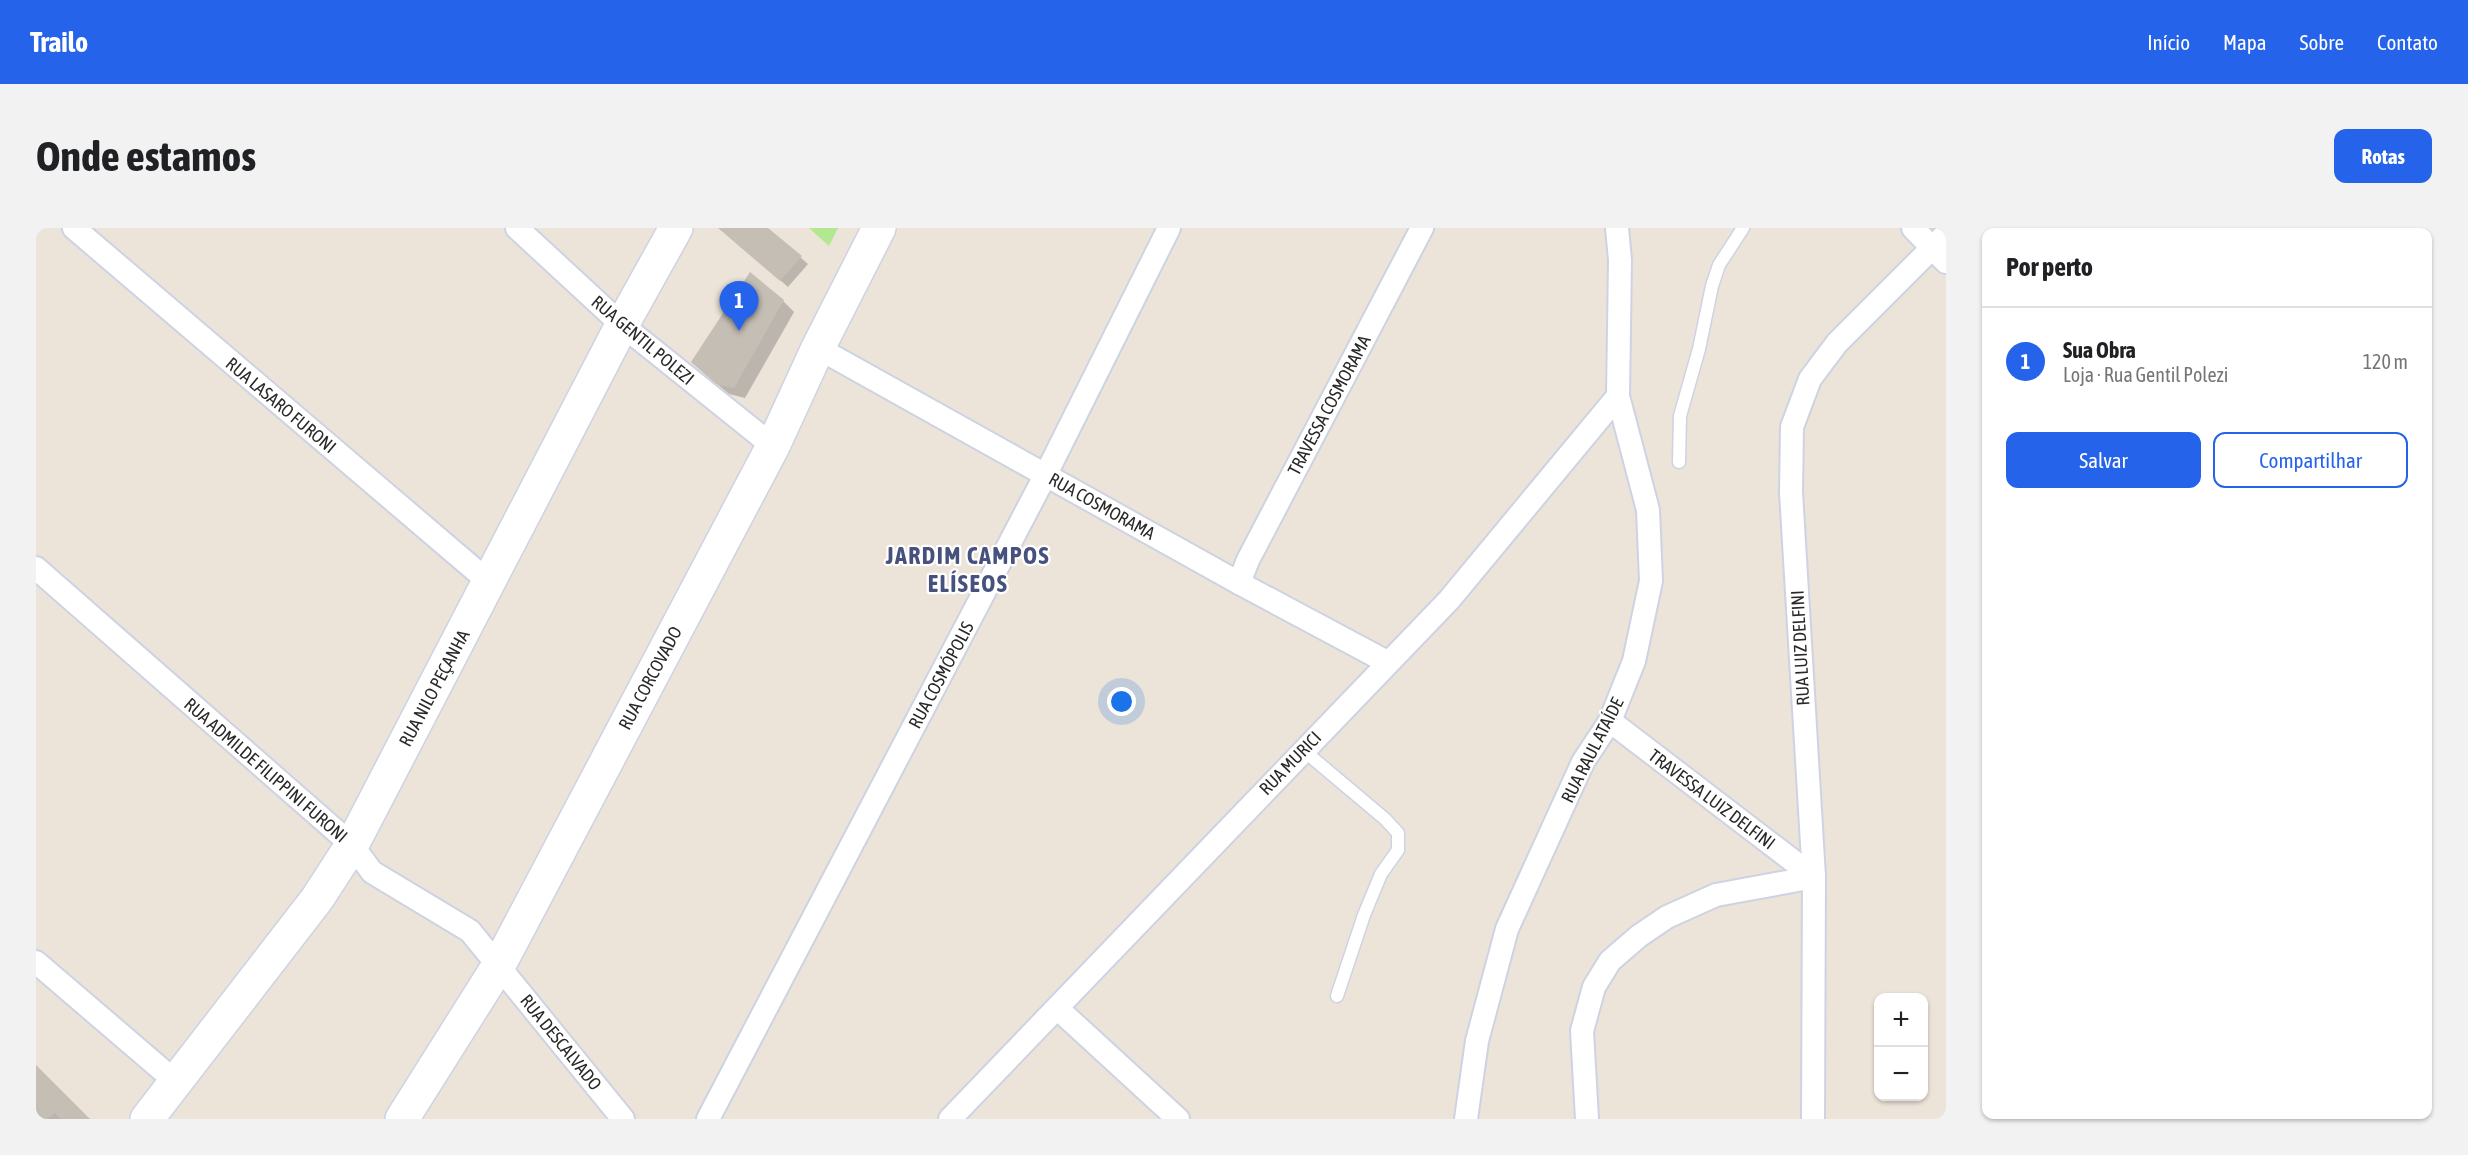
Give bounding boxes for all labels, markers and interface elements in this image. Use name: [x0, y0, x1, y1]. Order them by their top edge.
text: Trailo: [30, 26, 88, 58]
text: Início: [2147, 30, 2190, 54]
text: Mapa: [2223, 30, 2267, 54]
text: Sobre: [2300, 30, 2344, 54]
text: Contato: [2377, 30, 2438, 54]
button: Rotas: [2334, 129, 2432, 183]
text: Onde estamos: [36, 132, 256, 180]
text: Por perto: [2006, 252, 2093, 282]
pin: 1: [720, 282, 758, 331]
street label: RUA GENTIL POLEZI: [587, 291, 699, 389]
street label: TRAVESSA COSMORAMA: [1283, 331, 1375, 479]
text: Sua Obra: [2063, 337, 2136, 363]
text: 1: [2021, 350, 2030, 373]
text: 120 m: [2363, 350, 2408, 373]
street label: RUA LASARO FURONI: [222, 353, 340, 457]
text: Loja · Rua Gentil Polezi: [2063, 363, 2228, 386]
button: Salvar: [2006, 432, 2201, 488]
button: Compartilhar: [2213, 432, 2408, 488]
street label: RUA COSMORAMA: [1045, 468, 1159, 544]
district label: JARDIM CAMPOS ELÍSEOS: [885, 542, 1050, 597]
street label: RUA LUIZ DELFINI: [1786, 590, 1814, 706]
street label: RUA COSMÓPOLIS: [904, 618, 978, 732]
street label: RUA CORCOVADO: [614, 623, 686, 733]
street label: RUA NILO PEÇANHA: [394, 626, 474, 750]
your location: [1107, 687, 1136, 716]
street label: RUA ADMILDE FILIPPINI FURONI: [180, 693, 352, 847]
street label: RUA RAUL ATAÍDE: [1556, 694, 1628, 806]
street label: RUA MURICI: [1255, 727, 1325, 799]
street label: TRAVESSA LUIZ DELFINI: [1645, 745, 1779, 853]
street label: RUA DESCALVADO: [516, 990, 606, 1094]
map controls: [1874, 993, 1928, 1101]
button: +: [1874, 993, 1928, 1047]
button: −: [1874, 1047, 1928, 1101]

